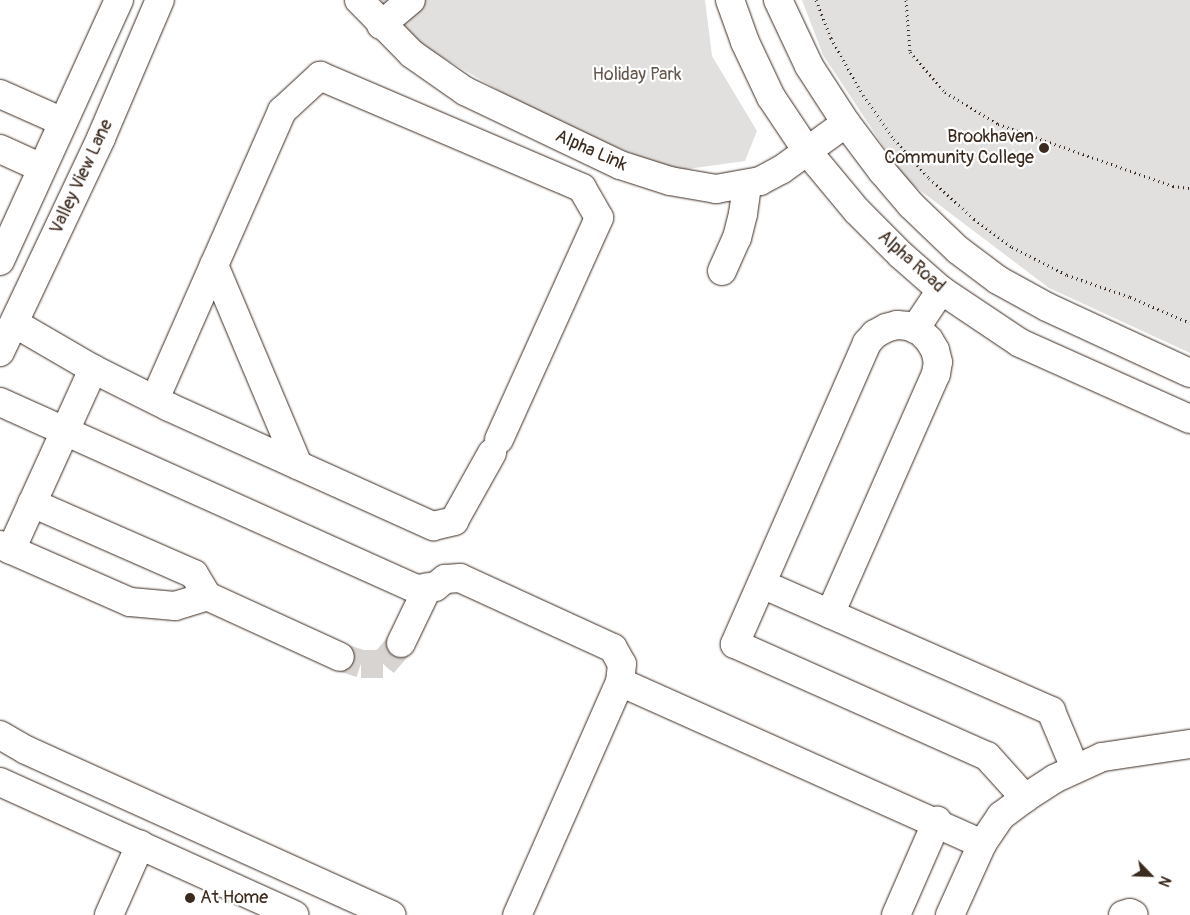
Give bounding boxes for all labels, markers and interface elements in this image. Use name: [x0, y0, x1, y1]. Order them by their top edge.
park label: Holiday Park: [593, 64, 681, 86]
street label: Valley View Lane: [46, 116, 118, 238]
street label: Alpha Link: [552, 126, 630, 176]
place label: Brookhaven Community College: [884, 127, 1034, 170]
marker: Brookhaven Community College: [1038, 142, 1050, 154]
street label: Alpha Road: [873, 226, 949, 298]
north arrow: [1125, 850, 1175, 900]
text: N: [1154, 874, 1174, 889]
place label: At Home: [200, 887, 268, 909]
marker: At Home: [184, 892, 196, 904]

